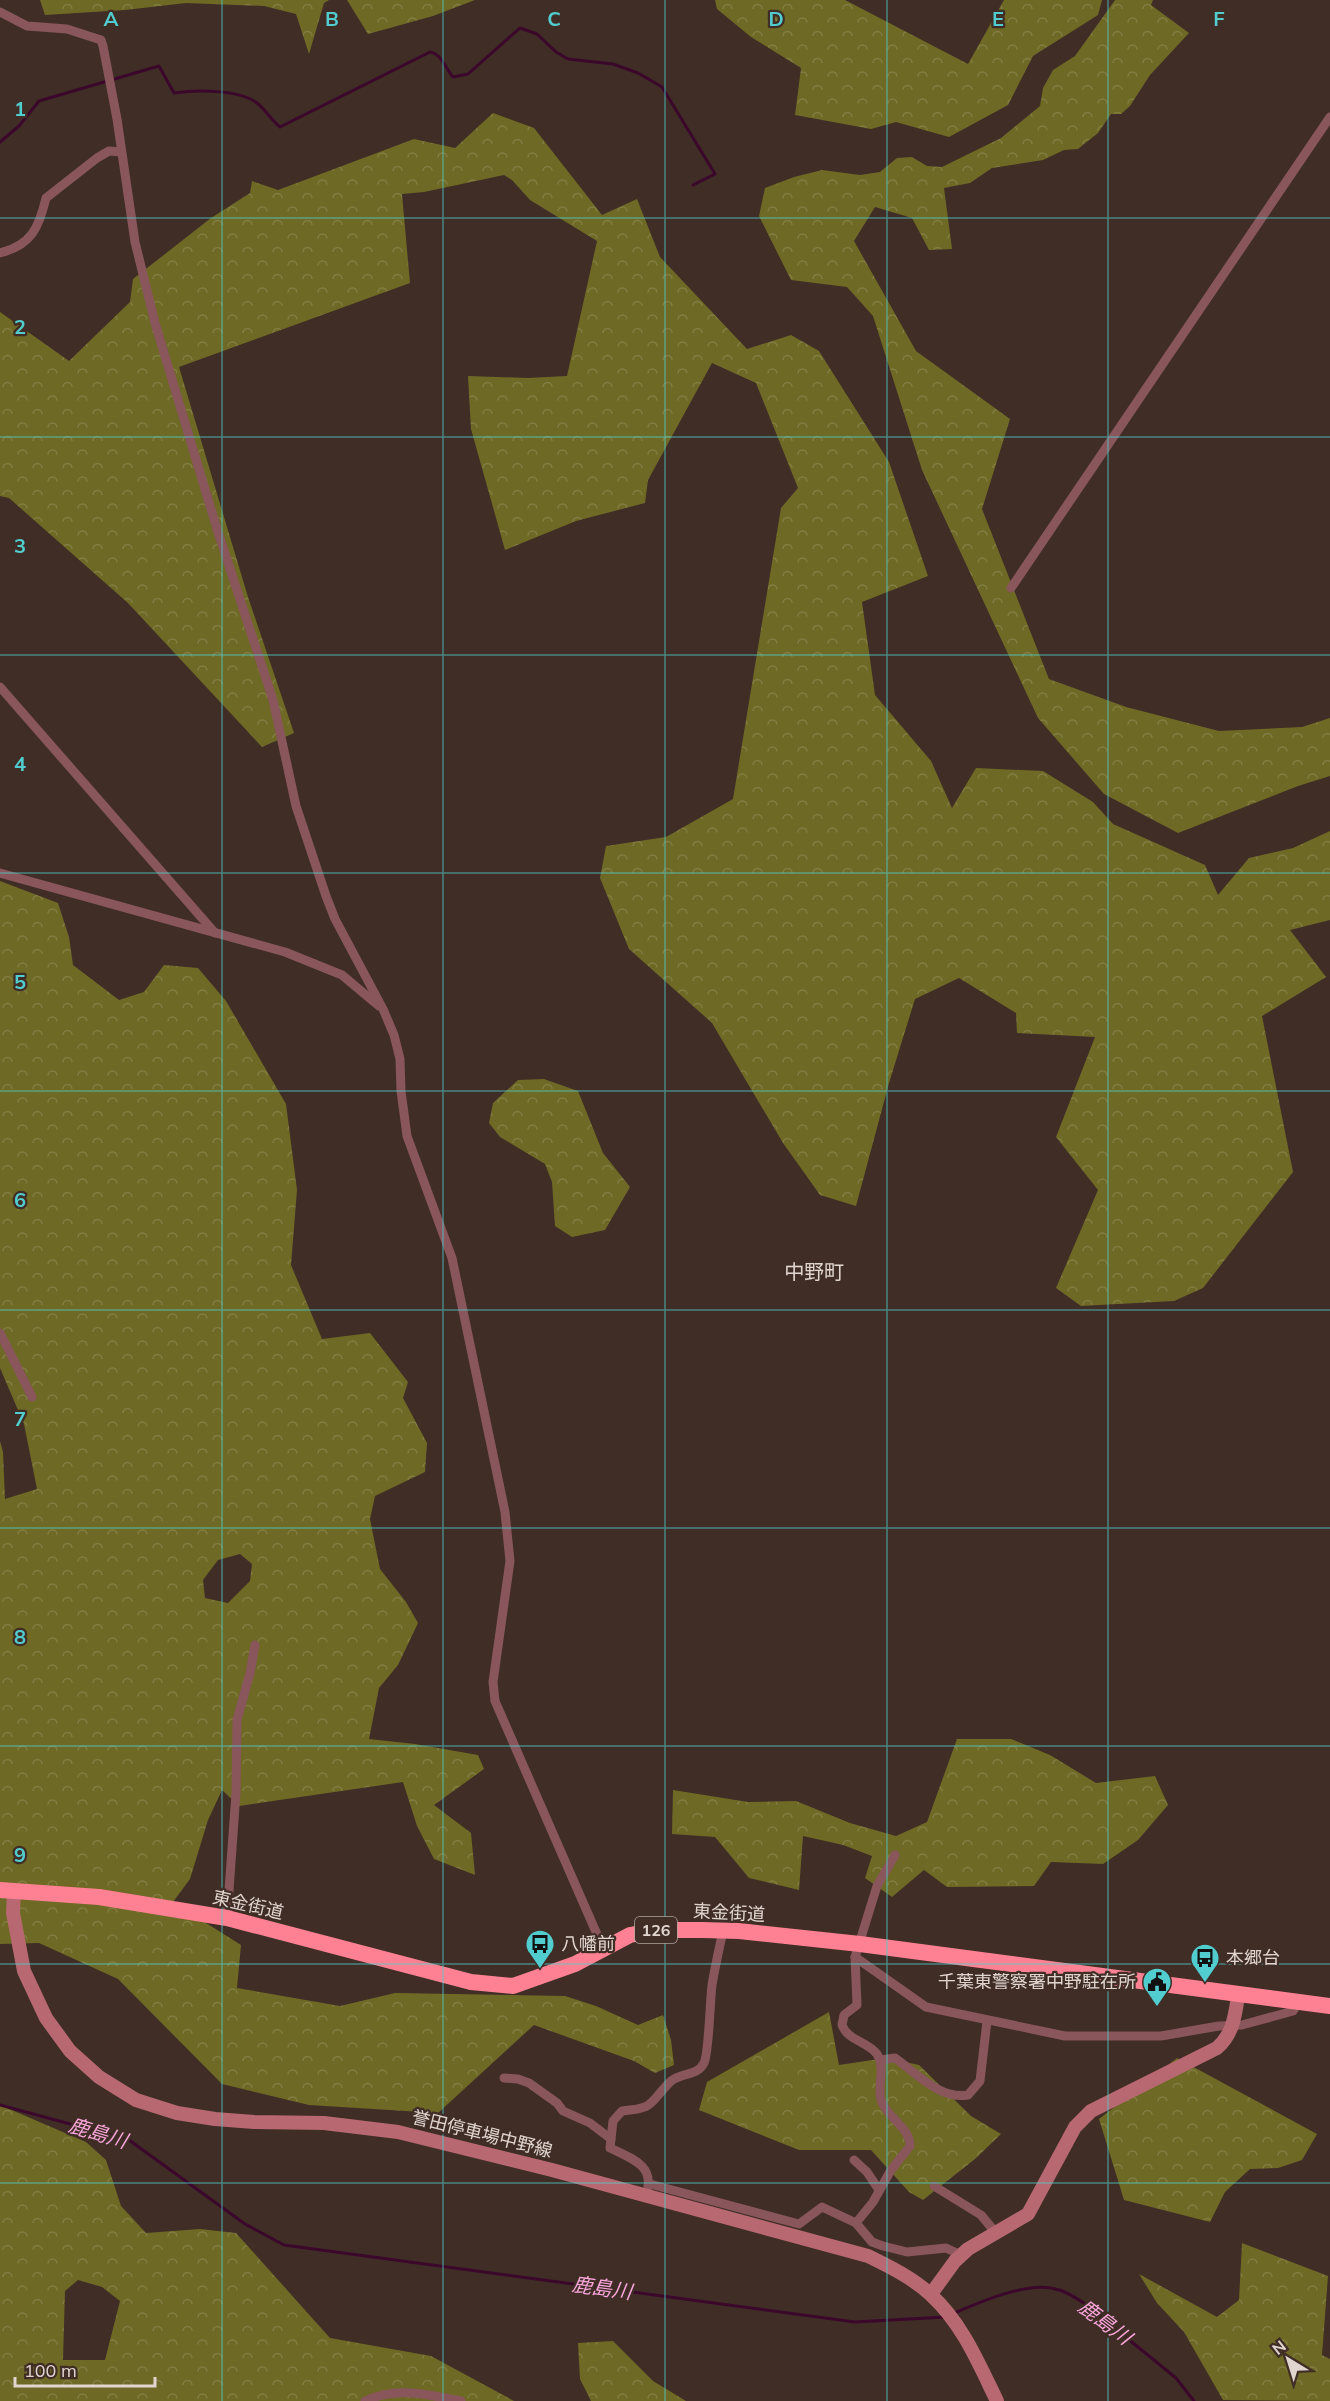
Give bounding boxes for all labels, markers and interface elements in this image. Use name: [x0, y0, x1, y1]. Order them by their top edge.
text: A: [104, 6, 119, 31]
text: B: [325, 6, 339, 31]
text: C: [547, 6, 561, 31]
text: D: [768, 6, 784, 31]
text: E: [992, 6, 1004, 31]
text: F: [1213, 6, 1225, 31]
text: 1: [14, 96, 26, 121]
text: 2: [14, 314, 26, 339]
text: 3: [14, 533, 26, 558]
text: 4: [14, 751, 26, 776]
text: 5: [14, 969, 26, 994]
text: 6: [14, 1187, 26, 1212]
district label: 中野町: [784, 1259, 844, 1284]
text: 7: [14, 1406, 26, 1431]
text: 8: [14, 1624, 26, 1649]
text: 9: [14, 1842, 26, 1867]
street label: 東金街道: [210, 1885, 286, 1924]
street label: 東金街道: [692, 1899, 766, 1926]
road number: 126: [635, 1917, 677, 1943]
bus stop icon: 八幡前: [524, 1928, 556, 1970]
place label: 八幡前: [561, 1932, 615, 1955]
bus stop icon: 本郷台: [1189, 1942, 1221, 1984]
place label: 本郷台: [1226, 1946, 1280, 1969]
public building icon: 千葉東警察署中野駐在所: [1141, 1966, 1173, 2008]
place label: 千葉東警察署中野駐在所: [938, 1970, 1136, 1993]
street label: 誉田停車場中野線: [409, 2105, 555, 2162]
water label: 鹿島川: [66, 2112, 132, 2154]
water label: 鹿島川: [571, 2271, 635, 2304]
water label: 鹿島川: [1074, 2294, 1138, 2351]
north arrow: [1258, 2329, 1318, 2389]
text: N: [1268, 2336, 1290, 2359]
scale bar: [15, 2350, 154, 2388]
text: 100 m: [24, 2359, 77, 2382]

